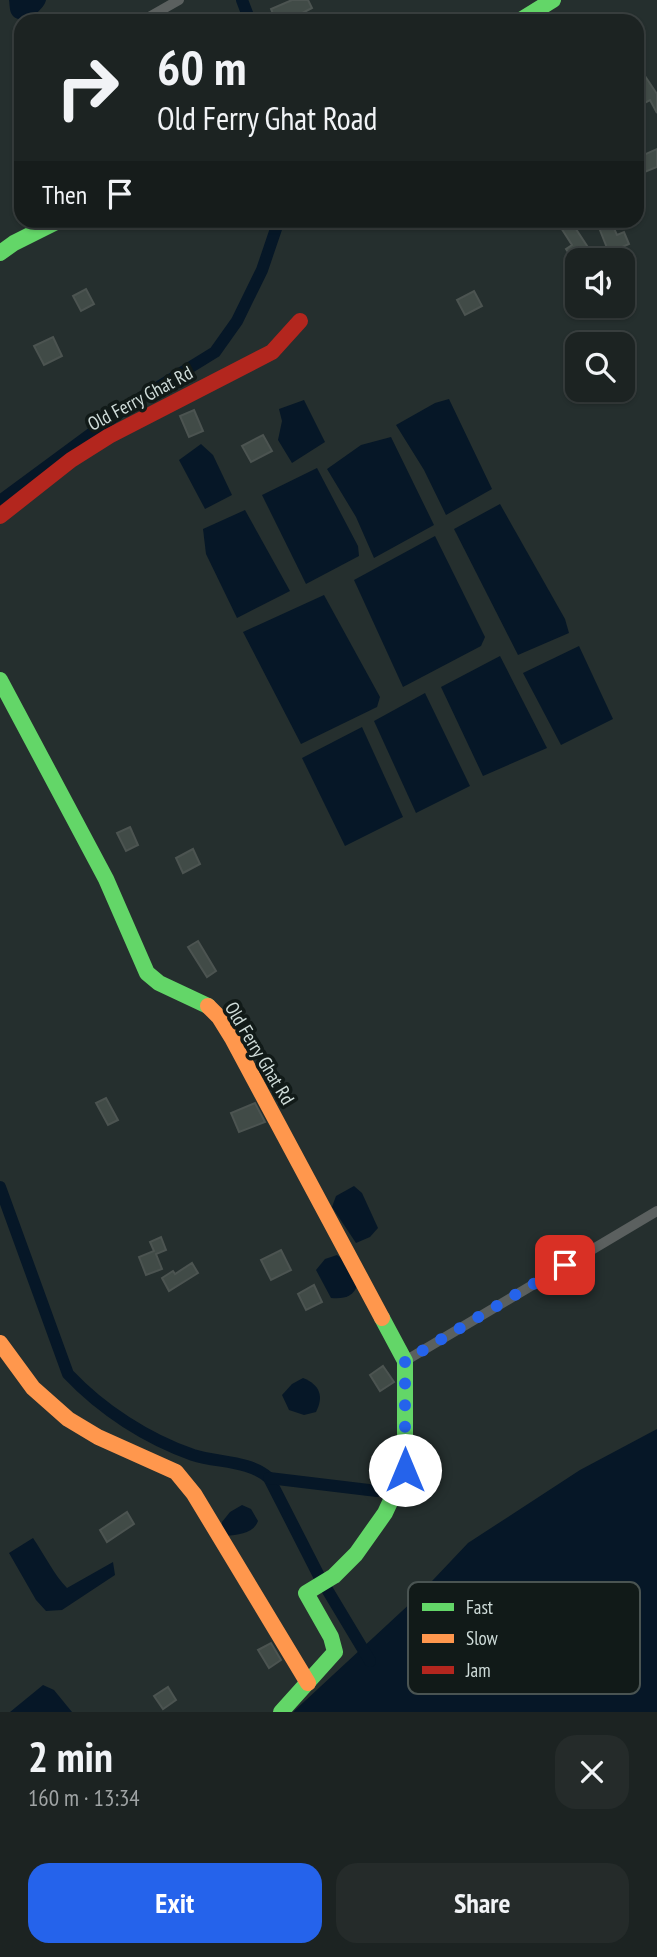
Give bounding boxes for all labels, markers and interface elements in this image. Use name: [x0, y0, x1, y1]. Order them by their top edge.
text: 60 m: [157, 35, 246, 99]
icon: right: [42, 42, 133, 133]
text: Old Ferry Ghat Road: [157, 97, 377, 139]
icon: arrive: [101, 175, 139, 213]
text: Then: [42, 178, 87, 211]
map controls: [565, 248, 635, 402]
button: sound: [565, 248, 635, 318]
button: search: [565, 332, 635, 402]
street label: Old Ferry Ghat Rd: [83, 360, 197, 436]
street label: Old Ferry Ghat Rd: [220, 997, 300, 1109]
pin: [535, 1235, 595, 1295]
icon: arrive: [546, 1246, 584, 1284]
position arrow: [368, 1433, 442, 1507]
legend: [408, 1582, 640, 1694]
text: Fast: [466, 1595, 494, 1619]
text: Slow: [466, 1626, 499, 1650]
text: Jam: [465, 1658, 491, 1682]
text: 2 min: [28, 1729, 113, 1784]
button: close: [555, 1735, 629, 1809]
text: 160 m · 13:34: [28, 1783, 140, 1812]
button: Exit: [28, 1863, 322, 1943]
button: Share: [336, 1863, 629, 1943]

